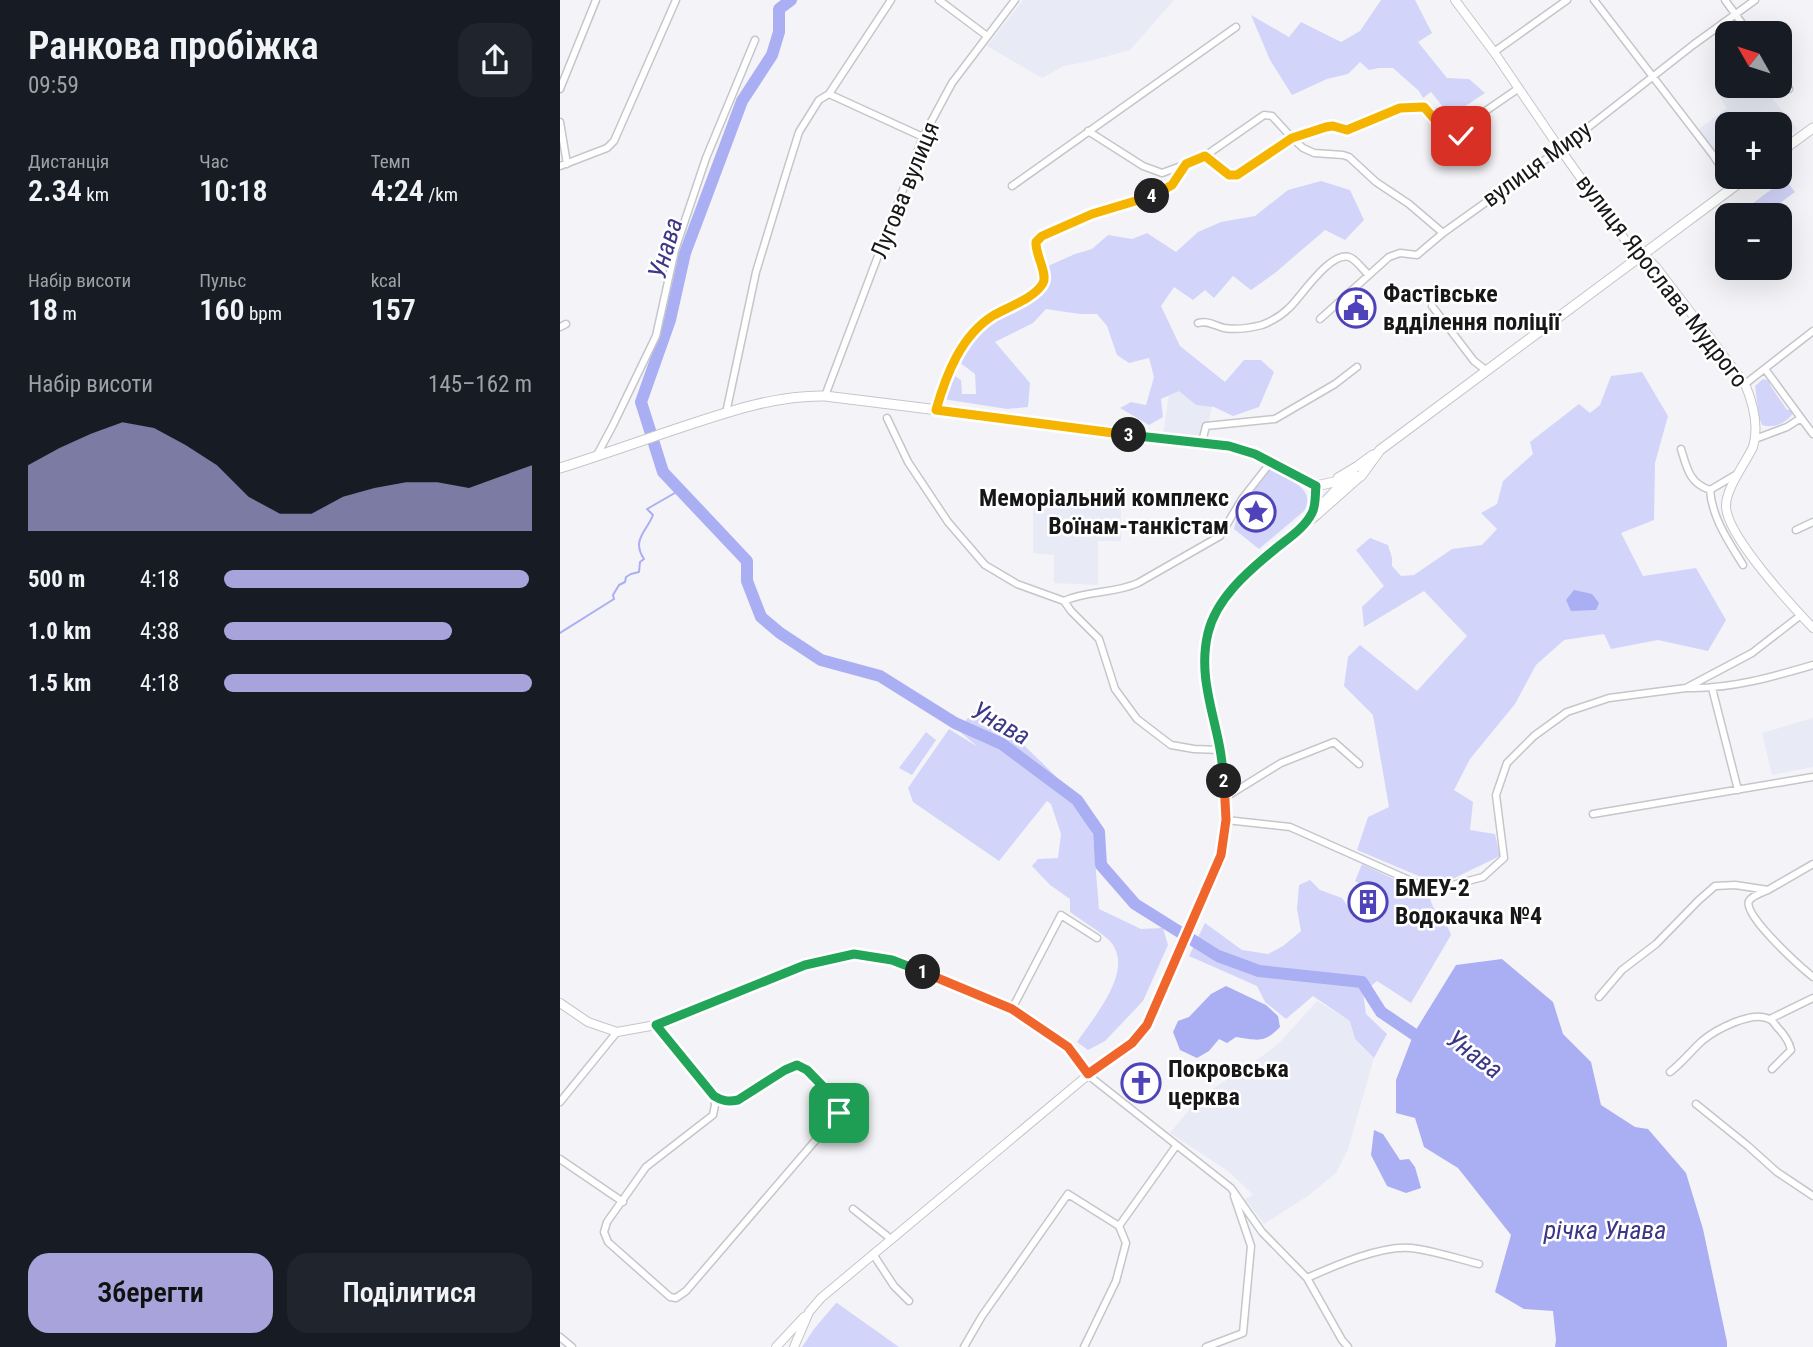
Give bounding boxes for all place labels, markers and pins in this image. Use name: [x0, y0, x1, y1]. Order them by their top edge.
pin: [1431, 106, 1491, 166]
pin: 4: [1134, 178, 1170, 214]
place label: Фастівське вдділення поліції: [1383, 280, 1562, 336]
public building icon: Фастівське вдділення поліції: [1335, 287, 1377, 329]
pin: 3: [1112, 418, 1146, 452]
place label: Меморіальний комплекс Воїнам-танкістам: [979, 484, 1229, 540]
place icon: Меморіальний комплекс Воїнам-танкістам: [1235, 491, 1277, 533]
pin: 2: [1206, 764, 1242, 798]
place label: БМЕУ-2 Водокачка №4: [1395, 874, 1542, 930]
building icon: БМЕУ-2 Водокачка №4: [1347, 881, 1389, 923]
pin: 1: [906, 954, 940, 990]
place label: Покровська церква: [1168, 1055, 1289, 1111]
church icon: Покровська церква: [1120, 1062, 1162, 1104]
pin: [809, 1083, 869, 1143]

